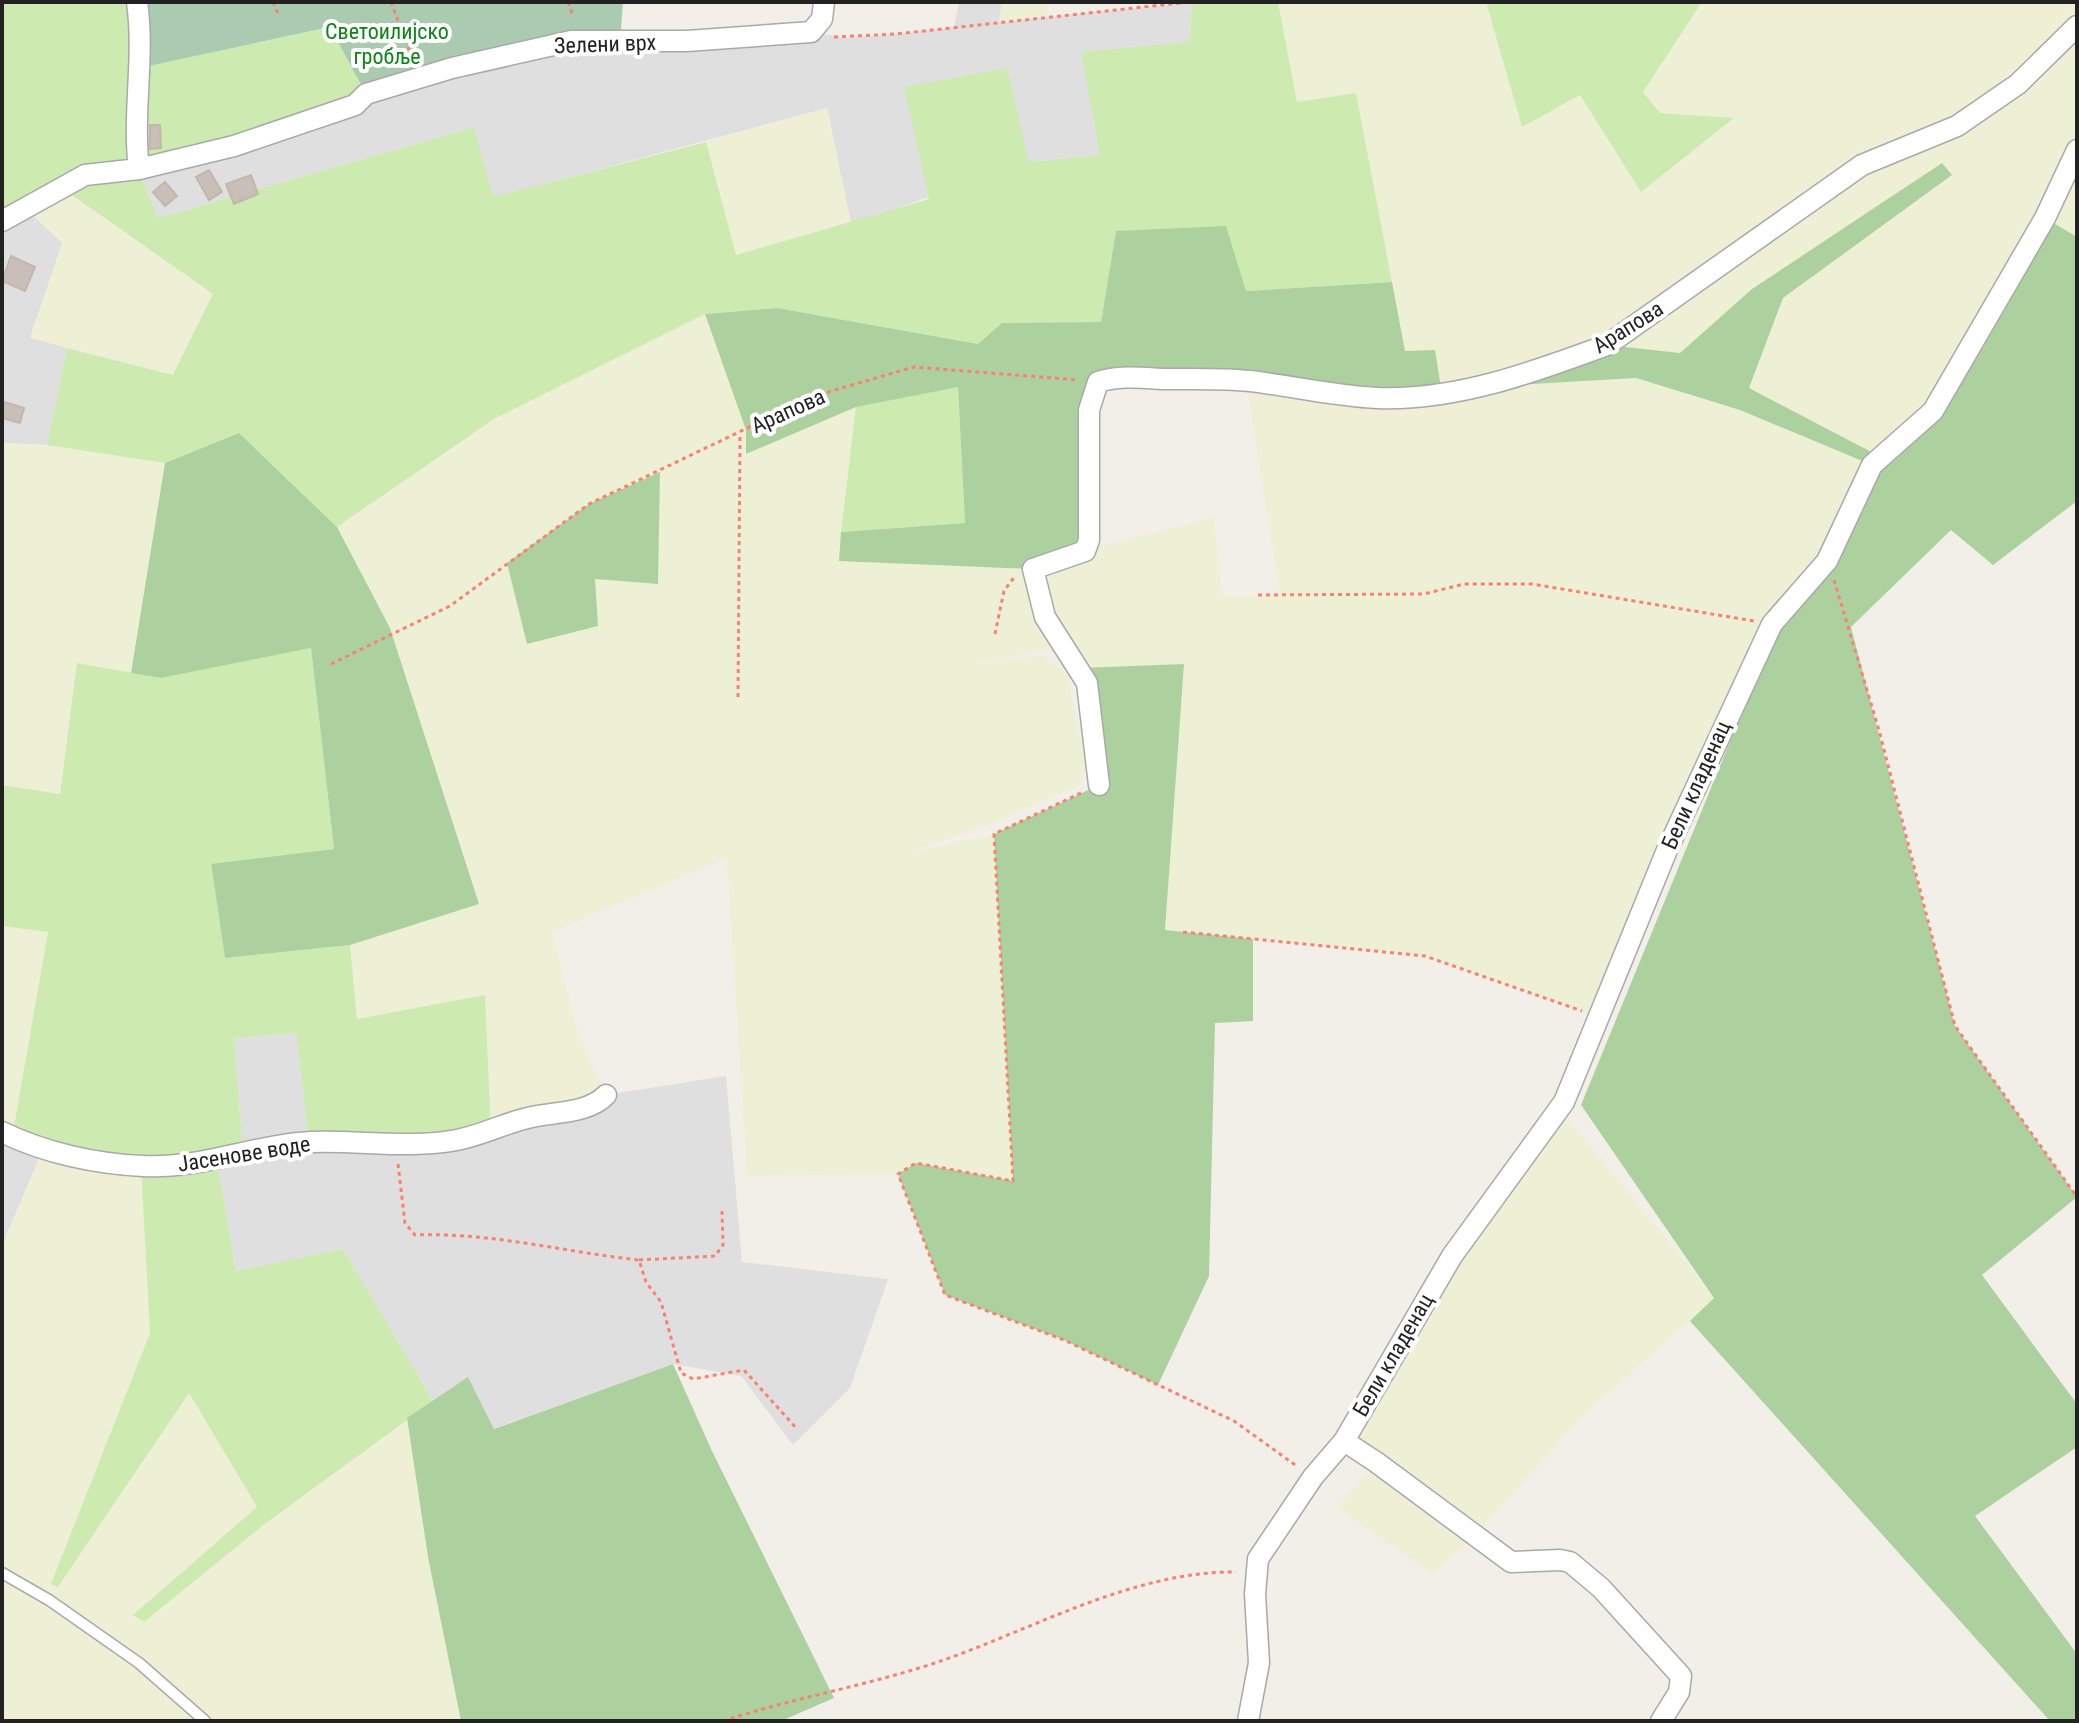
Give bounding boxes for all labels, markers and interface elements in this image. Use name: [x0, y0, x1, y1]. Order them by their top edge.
park label: Светоилијско гробље: [325, 19, 449, 69]
street label: Зелени врх: [554, 30, 657, 58]
street label: Арапова: [1588, 296, 1668, 358]
street label: Арапова: [747, 384, 829, 438]
street label: Бели кладенац: [1657, 717, 1735, 853]
street label: Јасенове воде: [176, 1131, 312, 1177]
street label: Бели кладенац: [1348, 1289, 1438, 1421]

